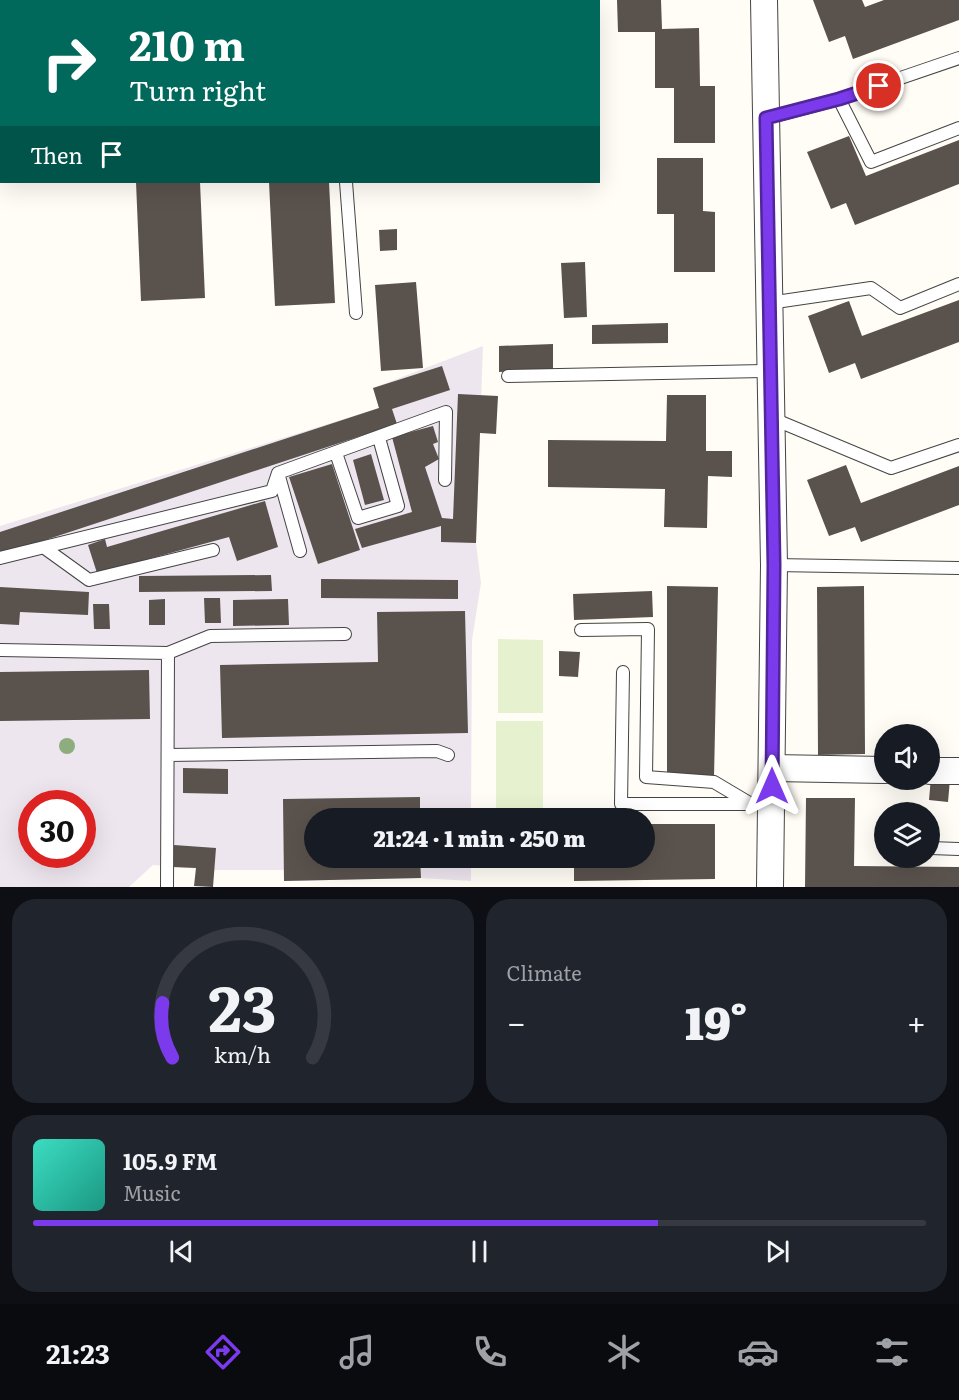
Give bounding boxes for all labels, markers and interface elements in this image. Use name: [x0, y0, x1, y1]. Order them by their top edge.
text: 210 m: [129, 12, 245, 74]
icon: right: [30, 24, 108, 102]
pin: [853, 60, 904, 111]
text: Turn right: [129, 69, 266, 109]
icon: arrive: [862, 69, 895, 102]
text: Then: [30, 138, 83, 171]
icon: arrive: [95, 138, 128, 171]
map controls: [874, 724, 940, 868]
button: sound: [874, 724, 940, 790]
position arrow: [740, 754, 804, 818]
speed limit sign: 30: [18, 790, 96, 868]
button: layers: [874, 802, 940, 868]
text: 21:24 · 1 min · 250 m: [374, 821, 585, 854]
text: Climate: [507, 957, 582, 987]
text: 23: [209, 959, 277, 1051]
text: 19°: [685, 987, 748, 1054]
text: −: [507, 996, 526, 1045]
text: +: [907, 996, 926, 1045]
text: km/h: [214, 1038, 271, 1070]
text: 105.9 FM: [123, 1144, 217, 1177]
text: Music: [123, 1177, 180, 1207]
icon: previous: [165, 1235, 198, 1268]
icon: pause: [463, 1235, 496, 1268]
icon: next: [761, 1235, 794, 1268]
icon: directions: [202, 1331, 244, 1373]
icon: music: [336, 1331, 378, 1373]
icon: phone: [469, 1331, 511, 1373]
icon: climate: [603, 1331, 645, 1373]
icon: car: [737, 1331, 779, 1373]
icon: filters: [871, 1331, 913, 1373]
text: 21:23: [46, 1332, 110, 1372]

